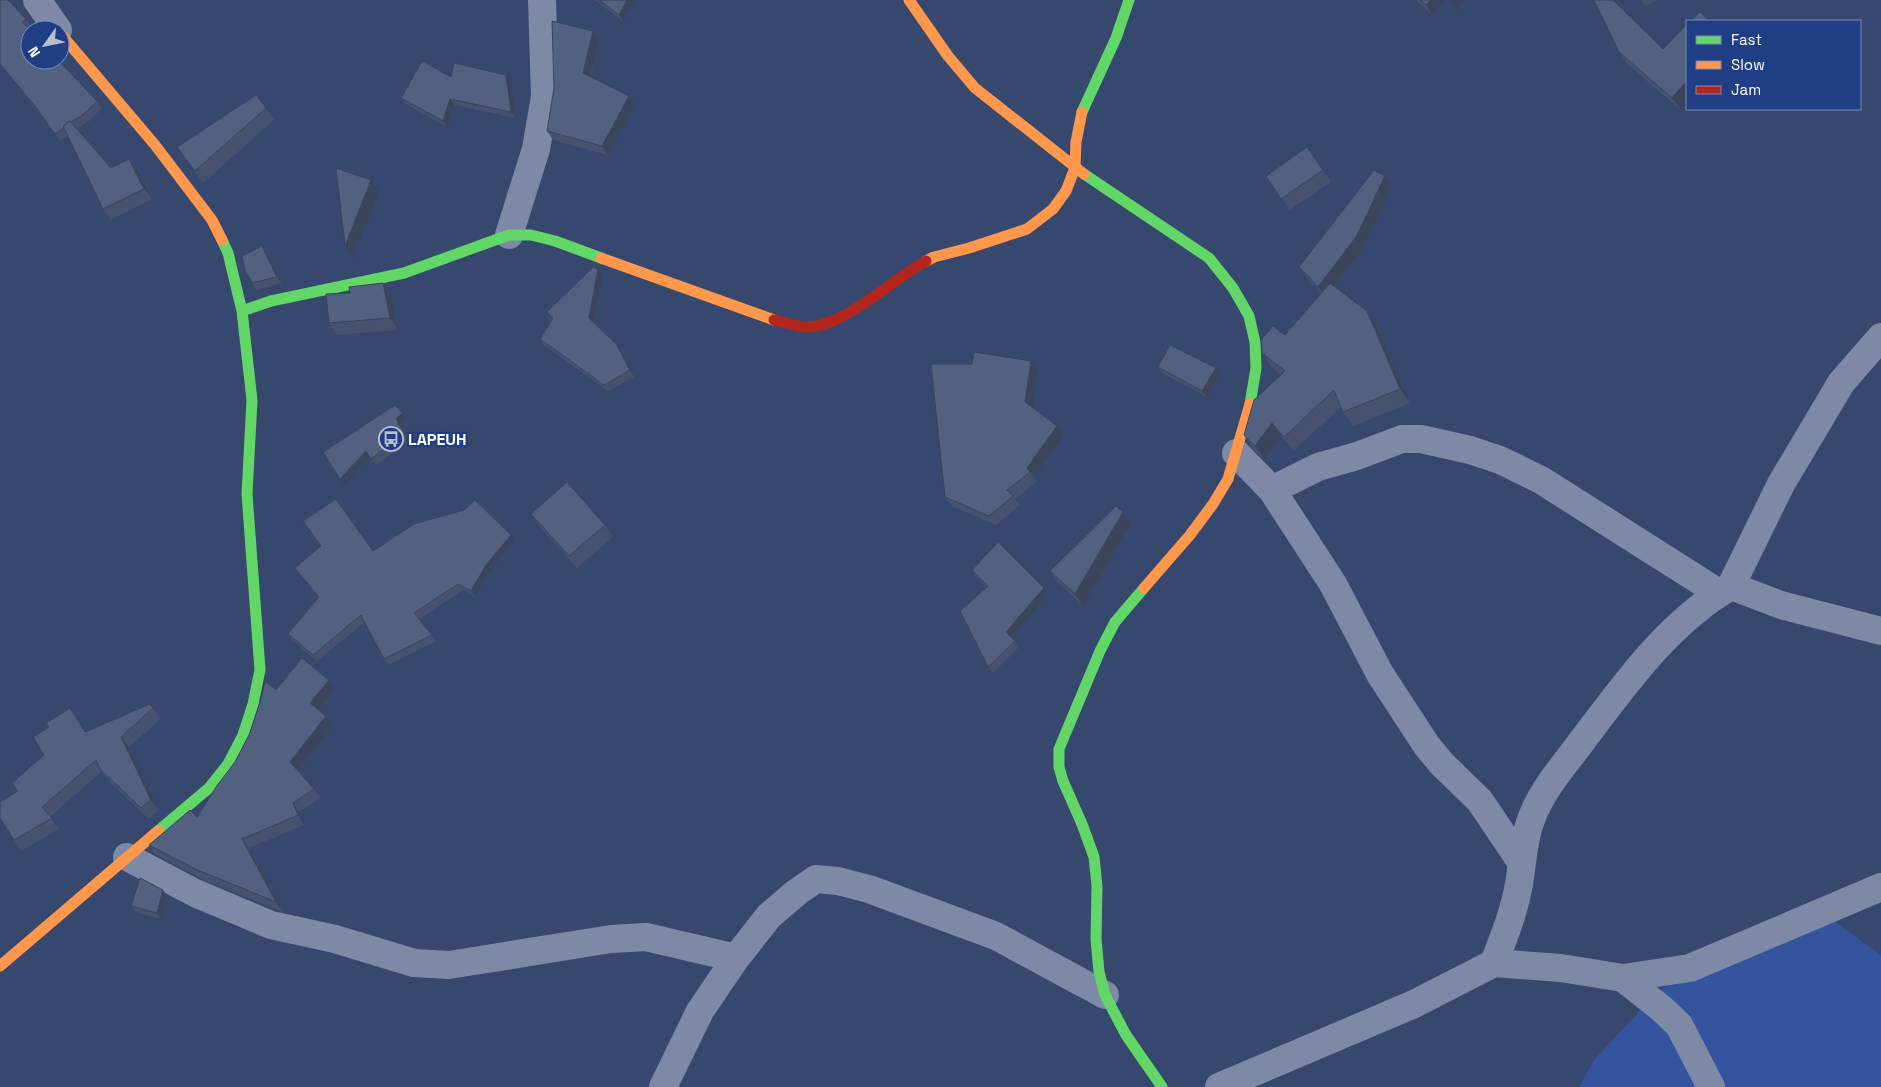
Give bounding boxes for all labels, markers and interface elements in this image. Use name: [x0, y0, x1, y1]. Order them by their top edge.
north arrow: [20, 20, 70, 70]
legend: [1686, 20, 1861, 110]
text: Fast: [1731, 30, 1762, 49]
text: N: [24, 43, 44, 61]
text: Slow: [1731, 55, 1765, 74]
text: Jam: [1731, 80, 1761, 99]
bus stop icon: LAPEUH: [378, 426, 404, 452]
place label: LAPEUH: [408, 429, 467, 450]

